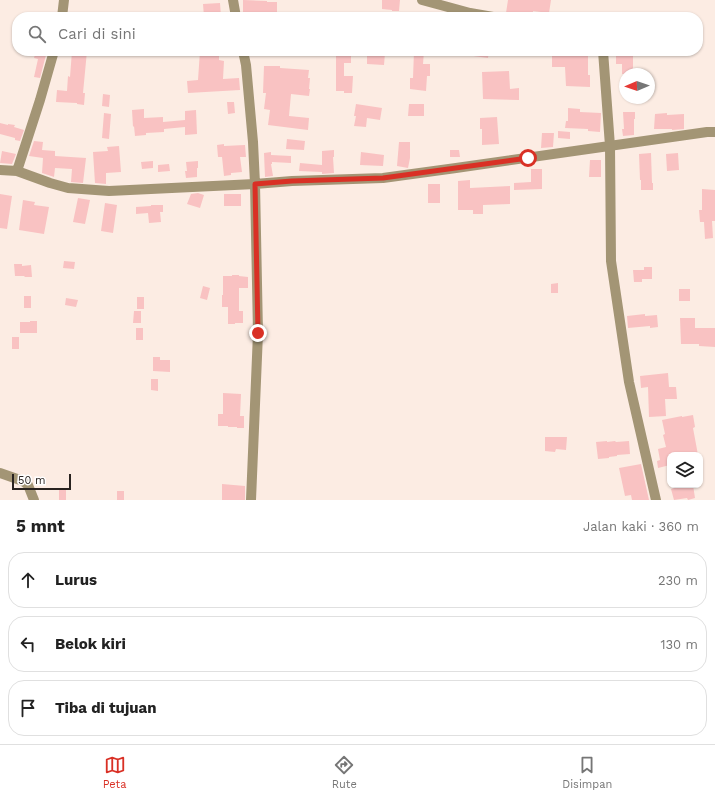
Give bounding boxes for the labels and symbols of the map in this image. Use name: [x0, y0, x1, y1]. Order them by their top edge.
north arrow: [619, 68, 655, 104]
route start: [519, 149, 537, 167]
route end: [249, 324, 267, 342]
scale bar: [12, 472, 71, 491]

